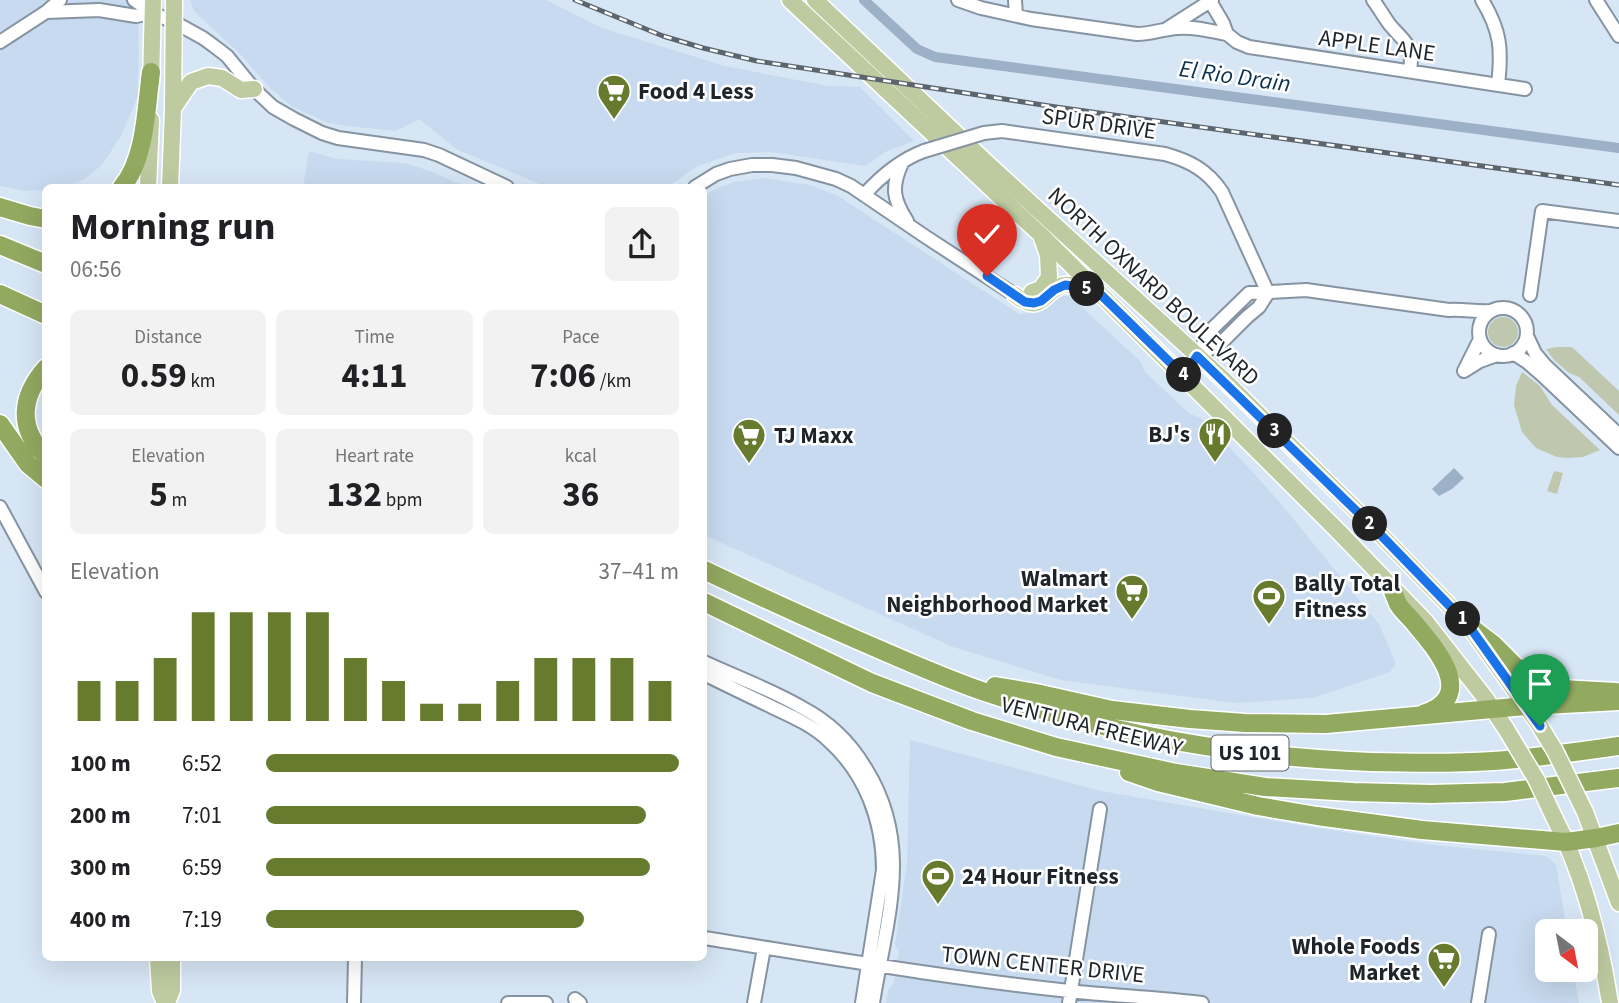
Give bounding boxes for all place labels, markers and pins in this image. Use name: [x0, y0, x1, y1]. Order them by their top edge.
supermarket icon: Food 4 Less: [595, 72, 633, 121]
place label: Food 4 Less: [638, 75, 754, 108]
pin: [957, 204, 1017, 276]
pin: 5: [1070, 272, 1104, 306]
pin: 4: [1166, 358, 1202, 392]
pin: 3: [1258, 414, 1292, 448]
restaurant icon: BJ's: [1196, 415, 1234, 464]
supermarket icon: TJ Maxx: [730, 416, 768, 465]
place label: BJ's: [1148, 418, 1190, 451]
place label: TJ Maxx: [774, 419, 854, 452]
pin: 2: [1352, 506, 1388, 542]
place label: Walmart Neighborhood Market: [886, 562, 1108, 621]
place label: Bally Total Fitness: [1294, 567, 1400, 626]
supermarket icon: Walmart Neighborhood Market: [1113, 572, 1151, 621]
sports icon: Bally Total Fitness: [1250, 577, 1288, 626]
pin: 1: [1446, 602, 1480, 636]
pin: [1510, 654, 1570, 726]
sports icon: 24 Hour Fitness: [919, 857, 957, 906]
place label: 24 Hour Fitness: [962, 860, 1119, 893]
place label: Whole Foods Market: [1292, 930, 1420, 989]
supermarket icon: Whole Foods Market: [1425, 940, 1463, 989]

